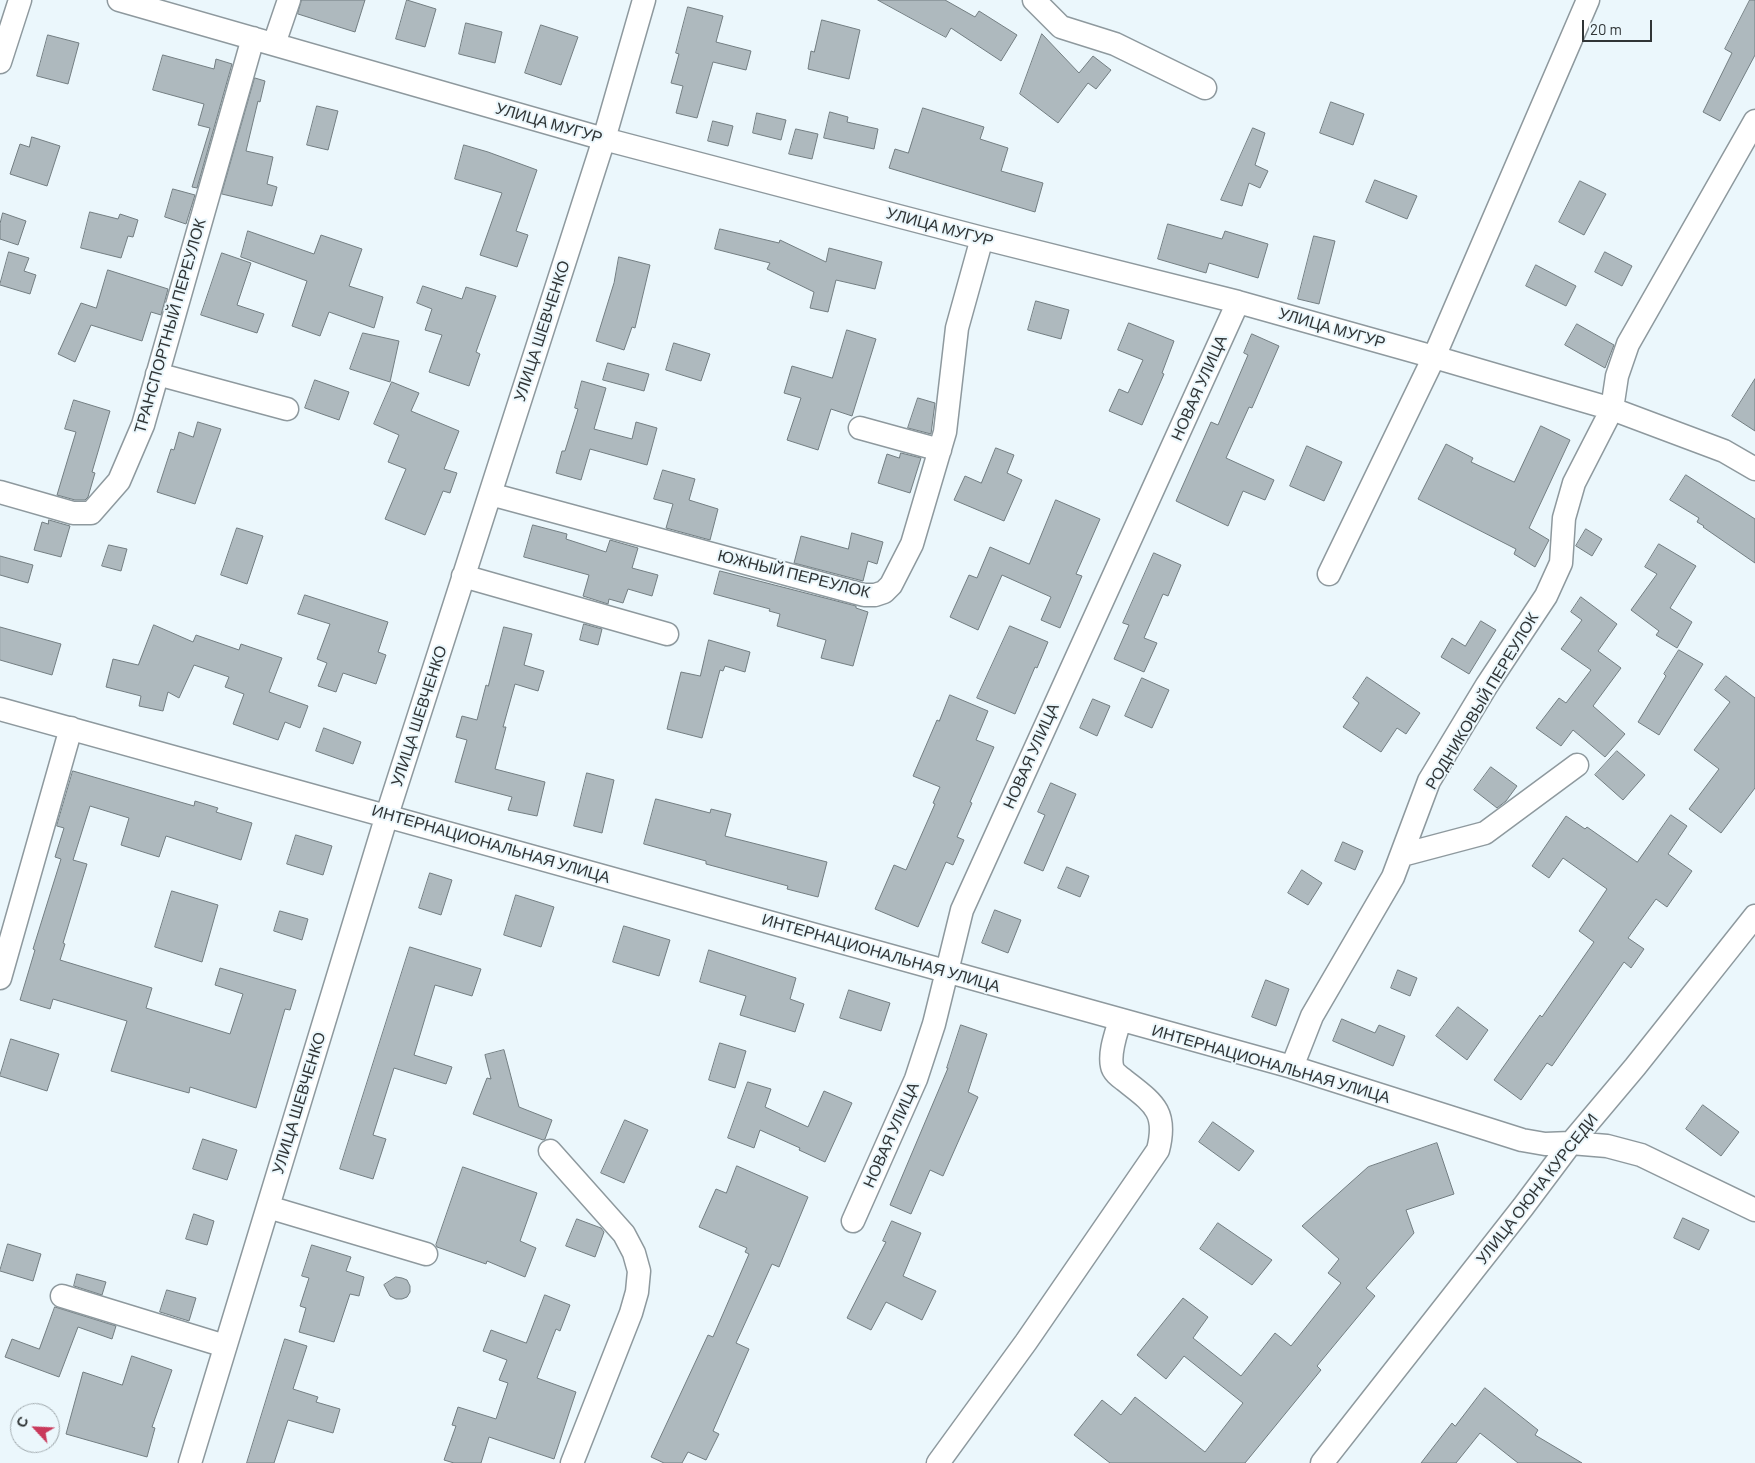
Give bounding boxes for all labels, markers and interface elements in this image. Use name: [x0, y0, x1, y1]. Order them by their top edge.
scale bar: [1585, 10, 1655, 42]
text: 20 m: [1590, 20, 1622, 38]
street label: УЛИЦА МУГУР: [493, 99, 605, 147]
street label: УЛИЦА МУГУР: [884, 203, 996, 251]
street label: ТРАНСПОРТНЫЙ ПЕРЕУЛОК: [130, 216, 210, 436]
street label: УЛИЦА ШЕВЧЕНКО: [510, 258, 574, 404]
street label: УЛИЦА МУГУР: [1276, 304, 1388, 352]
street label: НОВАЯ УЛИЦА: [1167, 332, 1231, 444]
street label: ЮЖНЫЙ ПЕРЕУЛОК: [716, 546, 872, 602]
street label: РОДНИКОВЫЙ ПЕРЕУЛОК: [1422, 609, 1542, 793]
street label: УЛИЦА ШЕВЧЕНКО: [387, 643, 451, 789]
street label: НОВАЯ УЛИЦА: [999, 700, 1063, 812]
street label: ИНТЕРНАЦИОНАЛЬНАЯ УЛИЦА: [370, 801, 612, 887]
street label: ИНТЕРНАЦИОНАЛЬНАЯ УЛИЦА: [760, 910, 1002, 996]
street label: ИНТЕРНАЦИОНАЛЬНАЯ УЛИЦА: [1150, 1021, 1392, 1107]
street label: УЛИЦА ШЕВЧЕНКО: [268, 1030, 330, 1176]
street label: НОВАЯ УЛИЦА: [859, 1079, 923, 1191]
street label: УЛИЦА ОЮНА КУРСЕДИ: [1472, 1110, 1602, 1268]
north arrow: [10, 1403, 60, 1453]
text: С: [12, 1414, 32, 1430]

